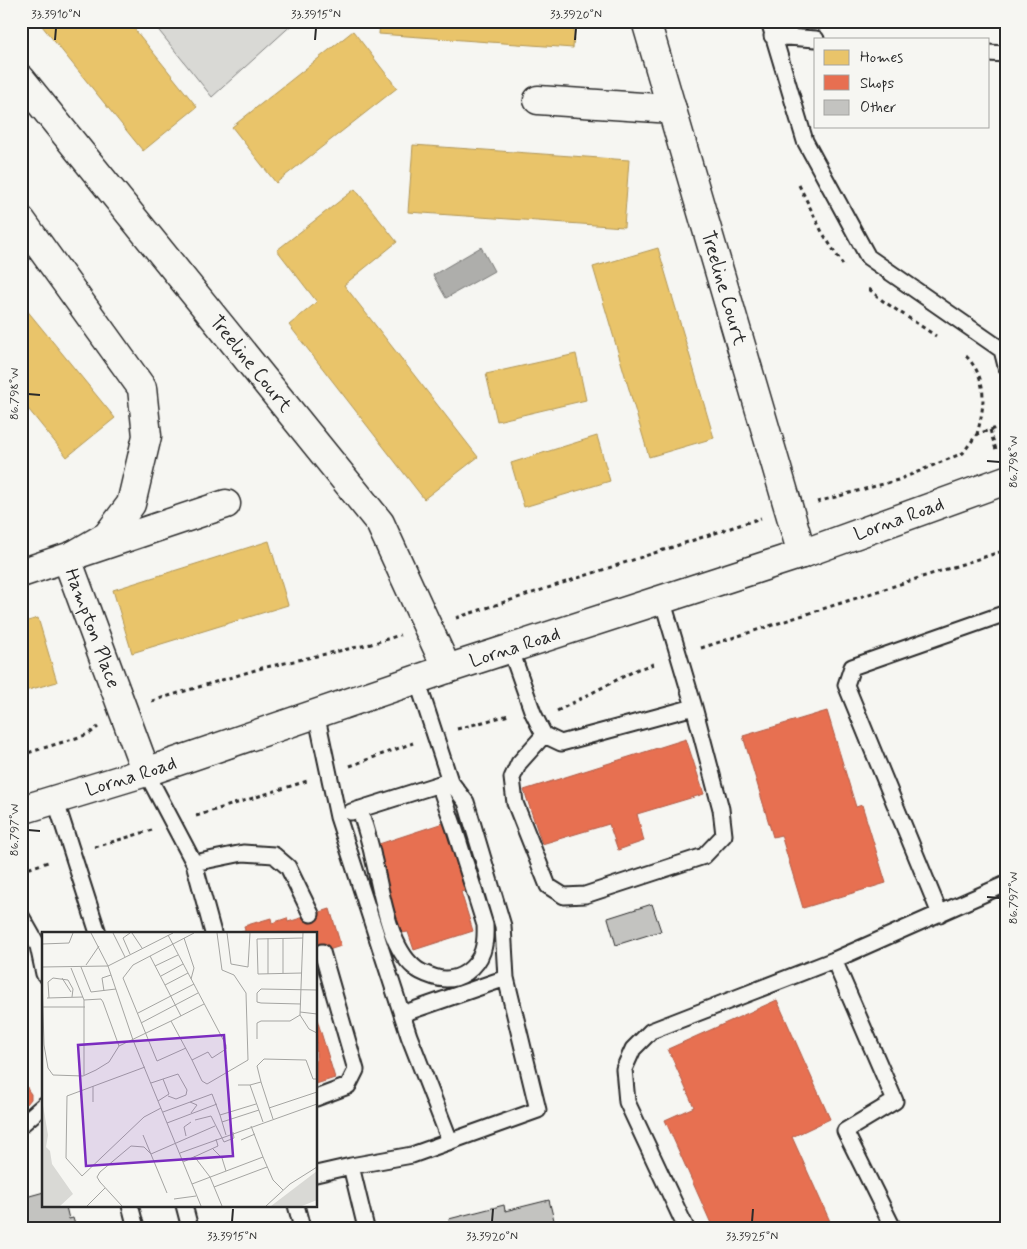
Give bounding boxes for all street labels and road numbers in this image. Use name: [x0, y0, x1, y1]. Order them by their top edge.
street label: Treeline Court: [695, 228, 753, 348]
street label: Treeline Court: [204, 310, 298, 417]
street label: Lorna Road: [851, 491, 947, 547]
street label: Hampton Place: [59, 565, 126, 691]
street label: Lorna Road: [466, 621, 563, 673]
street label: Lorna Road: [83, 750, 180, 802]

